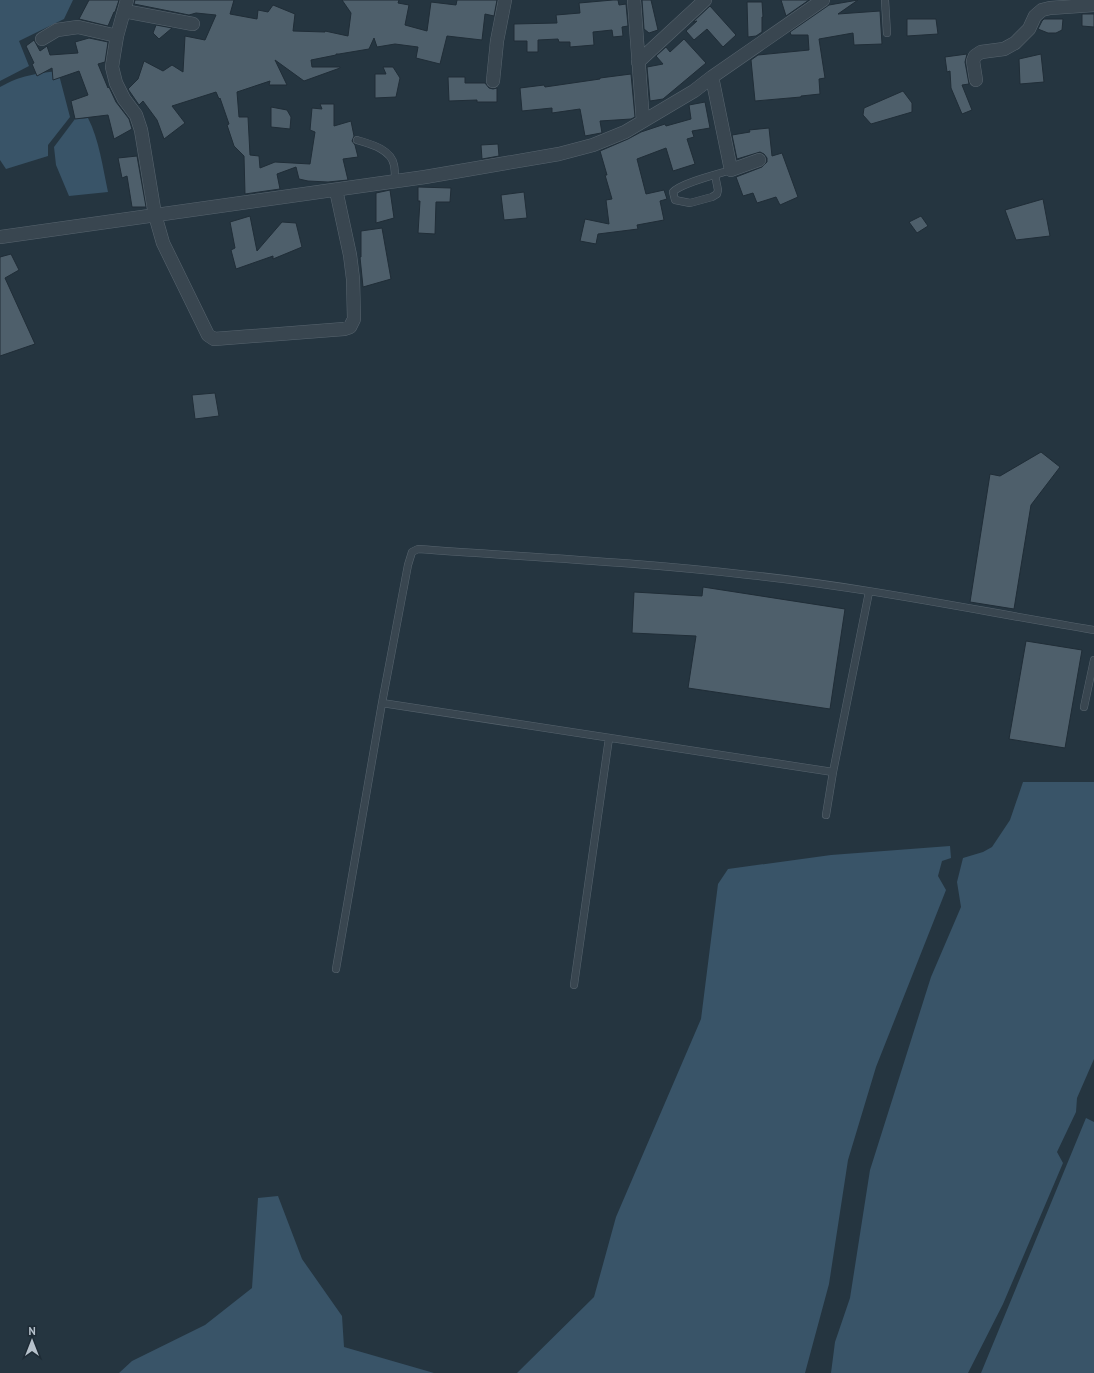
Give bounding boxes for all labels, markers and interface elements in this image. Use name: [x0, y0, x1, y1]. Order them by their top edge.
north arrow: [12, 1321, 52, 1361]
text: N: [28, 1324, 36, 1338]

